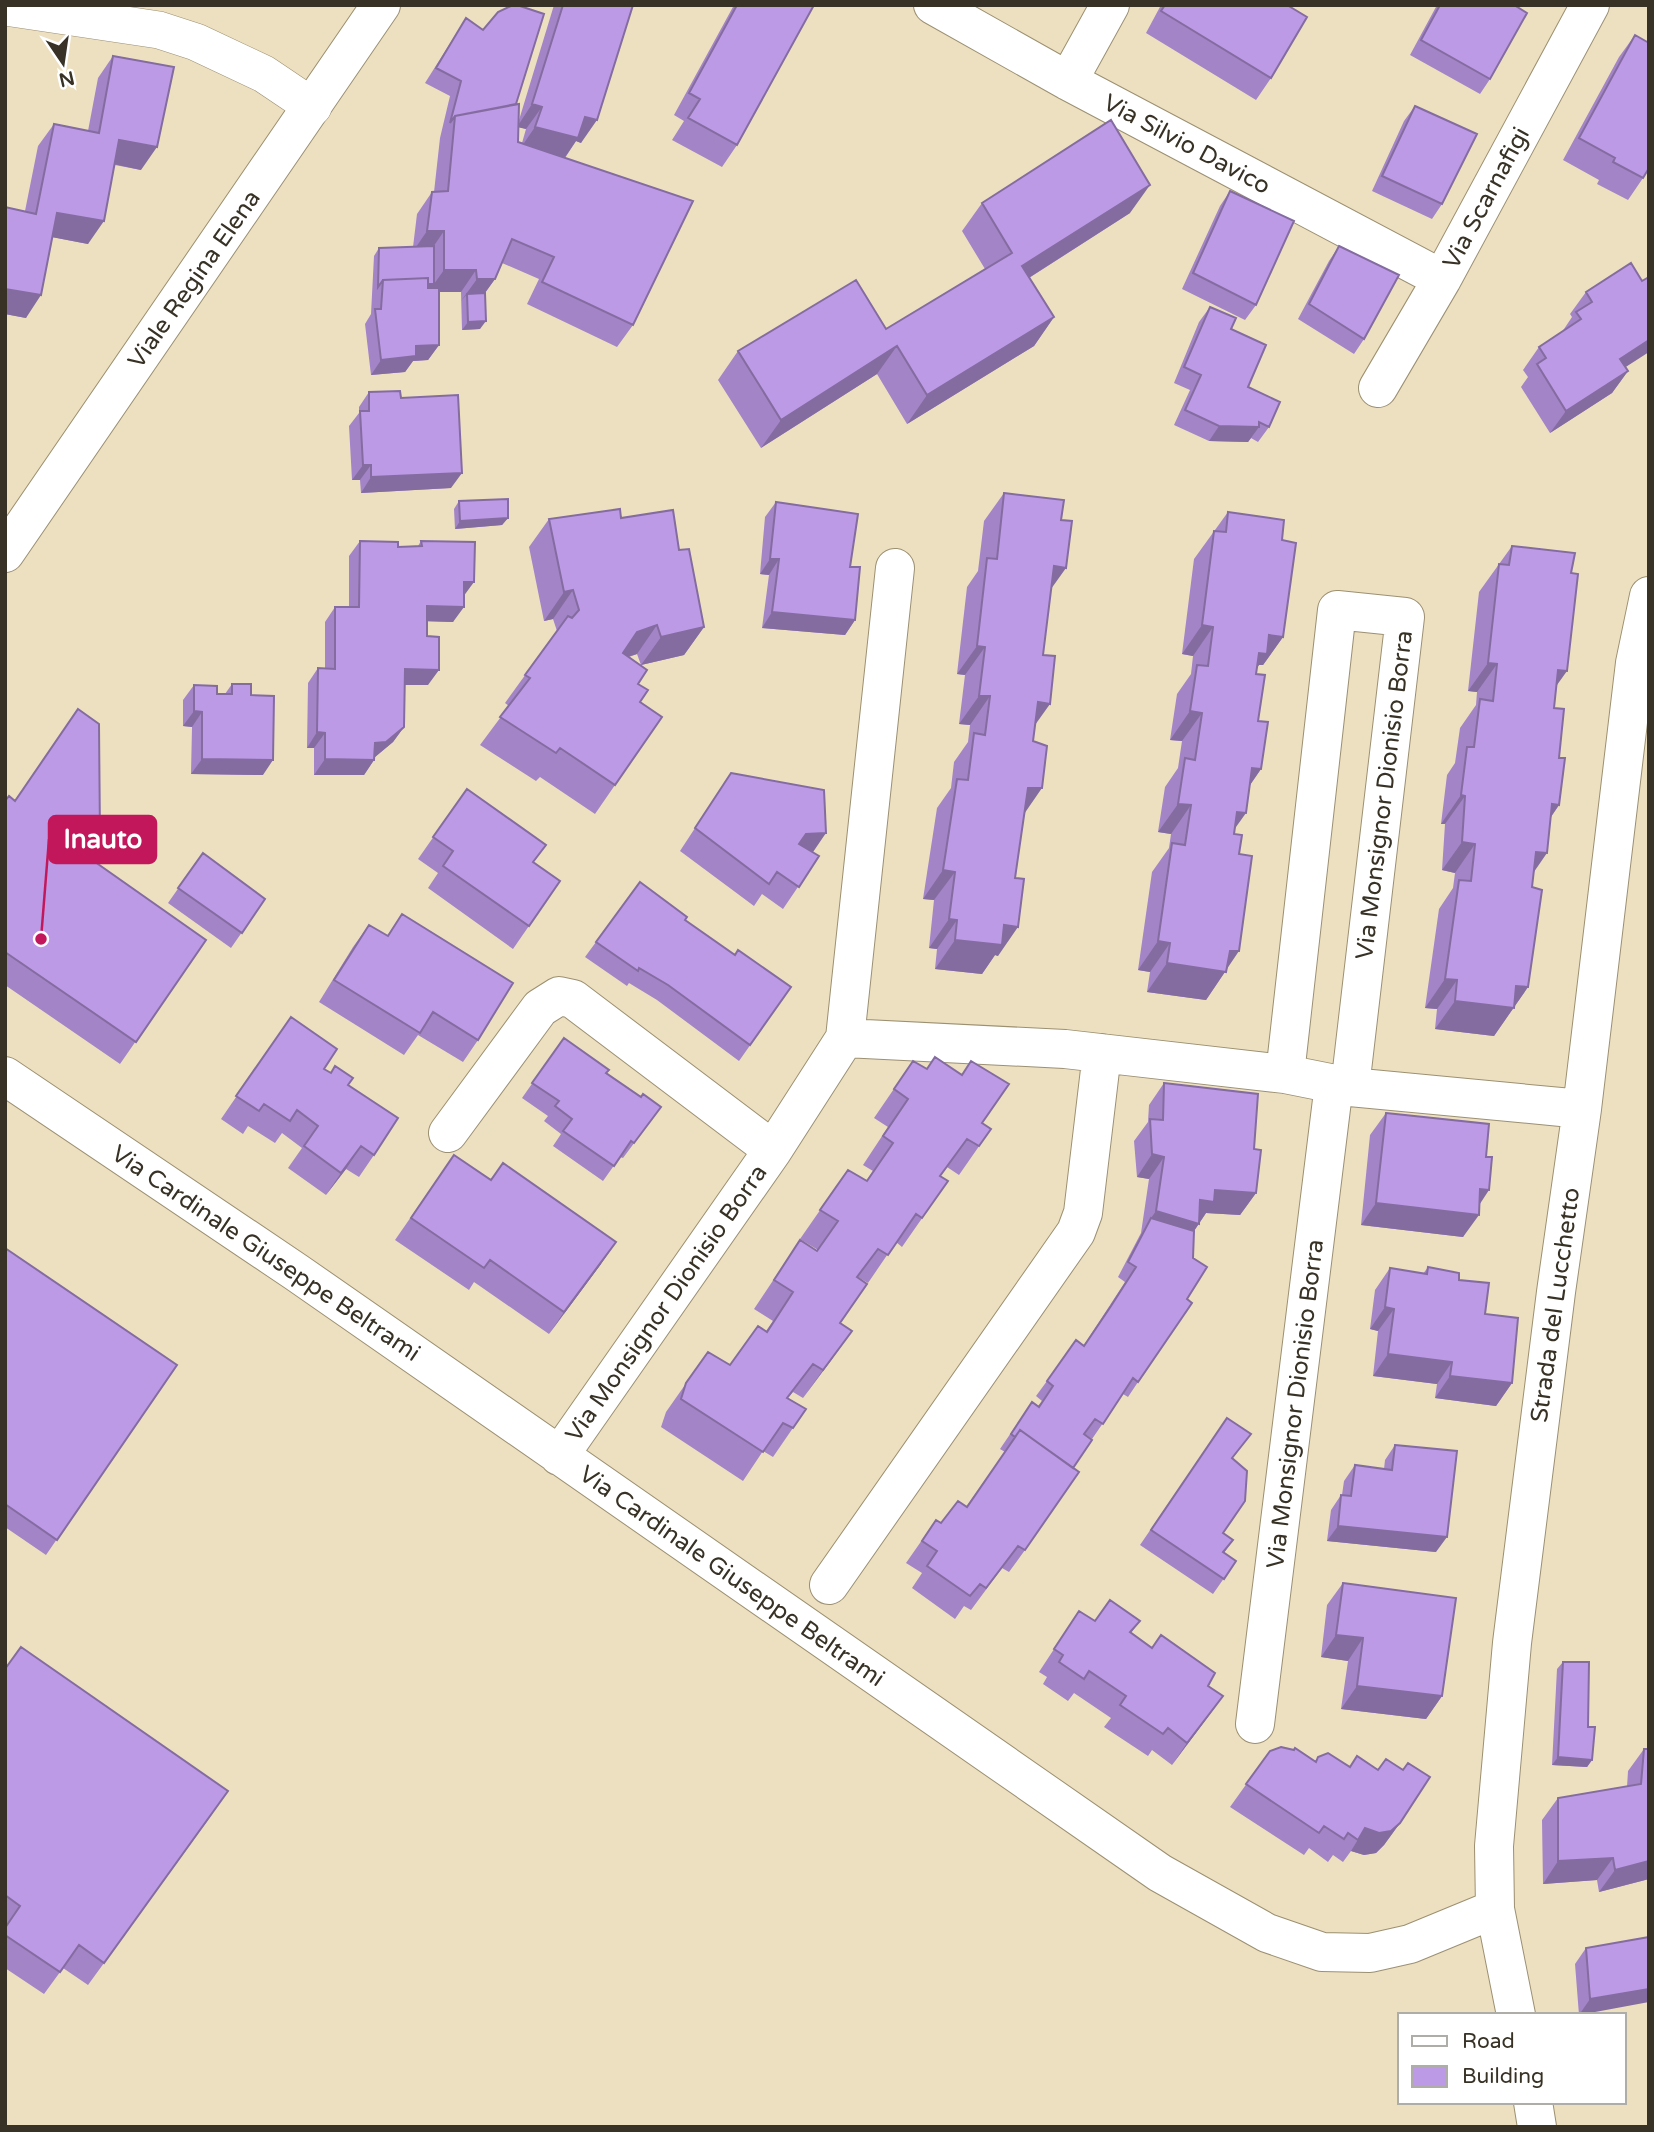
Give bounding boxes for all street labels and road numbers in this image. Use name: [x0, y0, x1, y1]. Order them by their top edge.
street label: Via Silvio Davico: [1098, 88, 1275, 201]
street label: Via Scarnafigi: [1437, 122, 1536, 274]
street label: Viale Regina Elena: [122, 185, 267, 374]
street label: Via Monsignor Dionisio Borra: [1350, 629, 1419, 961]
street label: Via Cardinale Giuseppe Beltrami: [106, 1139, 426, 1368]
street label: Via Monsignor Dionisio Borra: [559, 1159, 773, 1447]
street label: Strada del Lucchetto: [1525, 1186, 1586, 1424]
street label: Via Monsignor Dionisio Borra: [1261, 1238, 1330, 1570]
street label: Via Cardinale Giuseppe Beltrami: [573, 1460, 890, 1693]

